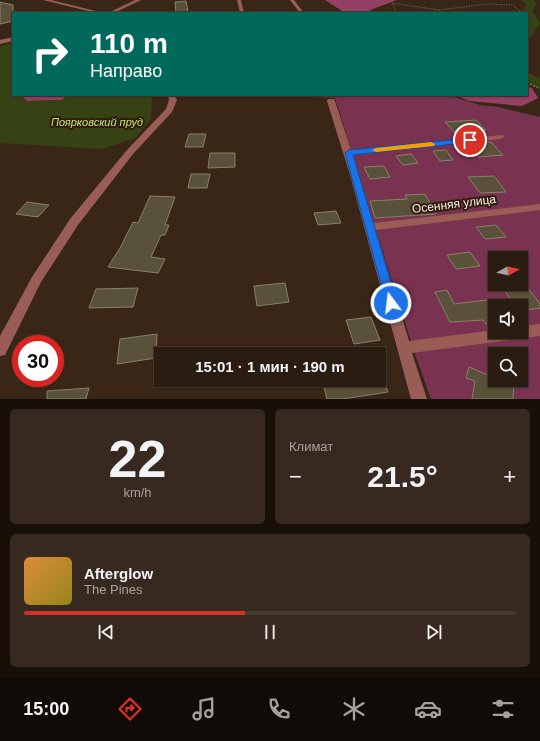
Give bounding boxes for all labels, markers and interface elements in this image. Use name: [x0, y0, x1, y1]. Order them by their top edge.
icon: right: [24, 28, 76, 80]
text: 110 m: [90, 28, 168, 59]
text: Направо: [90, 61, 162, 81]
water label: Поярковский пруд: [51, 116, 143, 128]
pin: [453, 123, 487, 157]
icon: arrive: [459, 129, 481, 151]
street label: Осенняя улица: [411, 192, 497, 216]
north arrow: [488, 251, 528, 291]
map controls: [488, 251, 528, 387]
position arrow: [370, 282, 412, 324]
button: sound: [488, 299, 528, 339]
speed limit sign: 30: [12, 335, 64, 387]
button: search: [488, 347, 528, 387]
text: 15:01 · 1 мин · 190 m: [195, 358, 345, 375]
text: 22: [109, 430, 166, 488]
text: Климат: [289, 439, 333, 454]
text: 21.5°: [367, 460, 438, 493]
text: −: [289, 464, 302, 489]
text: +: [503, 464, 516, 489]
text: km/h: [123, 485, 152, 500]
text: Afterglow: [84, 565, 153, 582]
text: The Pines: [84, 582, 143, 597]
icon: previous: [95, 621, 117, 643]
icon: pause: [259, 621, 281, 643]
icon: next: [423, 621, 445, 643]
icon: directions: [116, 695, 144, 723]
icon: music: [190, 695, 218, 723]
icon: phone: [265, 695, 293, 723]
icon: climate: [340, 695, 368, 723]
icon: car: [414, 695, 442, 723]
icon: filters: [489, 695, 517, 723]
text: 15:00: [23, 699, 69, 719]

